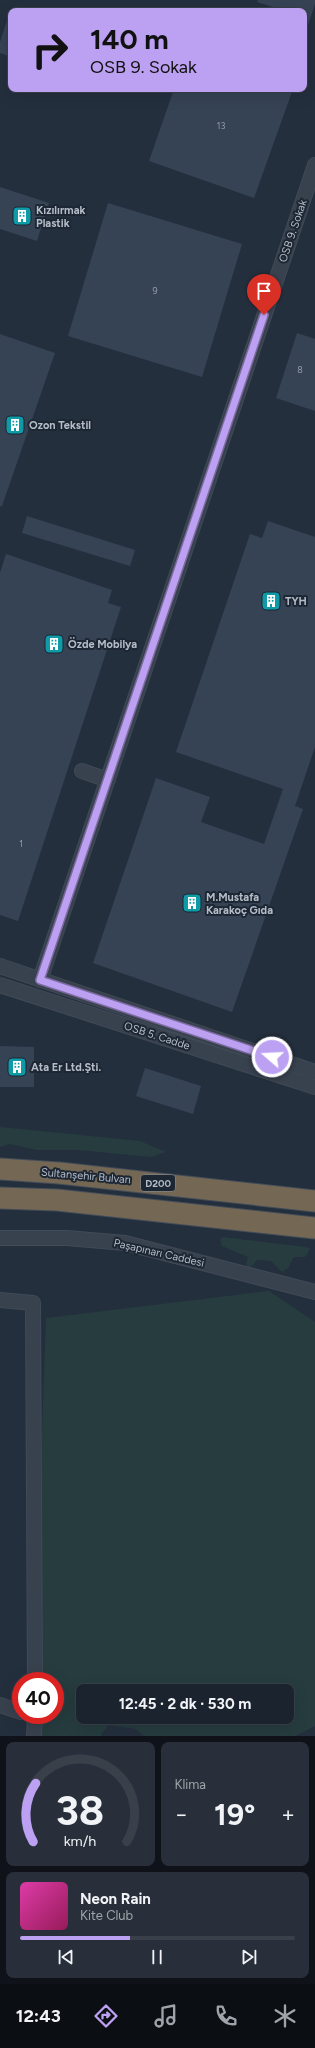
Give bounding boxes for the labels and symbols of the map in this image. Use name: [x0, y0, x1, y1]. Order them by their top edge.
house number: 13: [217, 120, 225, 131]
street label: OSB 9. Sokak: [276, 197, 310, 264]
place label: Kızılırmak Plastik: [36, 204, 86, 230]
building icon: Kızılırmak Plastik: [11, 205, 33, 227]
pin: [247, 274, 281, 315]
house number: 9: [152, 285, 158, 296]
house number: 8: [297, 364, 303, 375]
building icon: Ozon Tekstil: [4, 414, 26, 436]
place label: Ozon Tekstil: [29, 419, 91, 432]
building icon: TYH: [260, 590, 282, 612]
place label: TYH: [285, 595, 307, 608]
building icon: Özde Mobilya: [43, 633, 65, 655]
place label: Özde Mobilya: [68, 637, 137, 651]
house number: 1: [19, 838, 23, 849]
place label: M.Mustafa Karakoç Gıda: [206, 891, 273, 917]
building icon: M.Mustafa Karakoç Gıda: [181, 892, 203, 914]
street label: OSB 5. Cadde: [122, 1019, 192, 1053]
position arrow: [251, 1036, 293, 1078]
building icon: Ata Er Ltd.Şti.: [6, 1056, 28, 1078]
place label: Ata Er Ltd.Şti.: [31, 1061, 101, 1074]
street label: Sultanşehir Bulvarı: [40, 1166, 132, 1186]
road number: D200: [141, 1175, 175, 1191]
street label: Paşapınarı Caddesi: [112, 1236, 206, 1270]
speed limit sign: 40: [12, 1672, 64, 1724]

